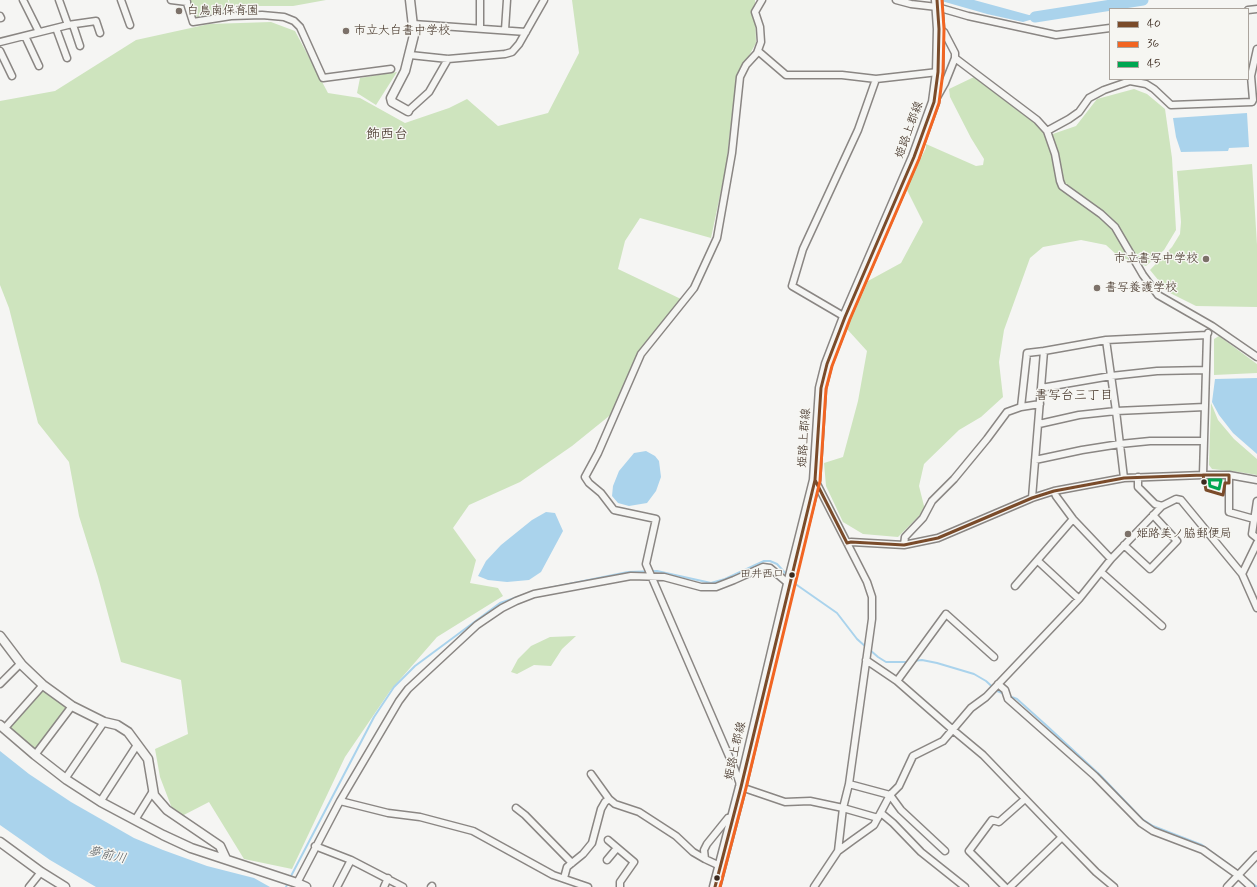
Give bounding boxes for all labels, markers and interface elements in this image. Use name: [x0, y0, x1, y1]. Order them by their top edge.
place label: 白鳥南保育園: [187, 4, 259, 18]
marker: 白鳥南保育園: [174, 6, 184, 16]
legend: [1109, 8, 1249, 80]
text: 40: [1147, 16, 1161, 32]
place label: 市立大白書中学校: [354, 24, 450, 38]
marker: 市立大白書中学校: [341, 26, 351, 36]
text: 36: [1147, 36, 1159, 52]
text: 45: [1147, 56, 1160, 72]
street label: 姫路上郡線: [893, 99, 927, 161]
district label: 飾西台: [366, 127, 408, 143]
place label: 市立書写中学校: [1114, 252, 1198, 266]
marker: 市立書写中学校: [1201, 254, 1211, 264]
place label: 書写養護学校: [1105, 281, 1177, 295]
marker: 書写養護学校: [1092, 283, 1102, 293]
district label: 書写台三丁目: [1035, 388, 1113, 404]
street label: 姫路上郡線: [796, 408, 814, 468]
unlabelled marker: [1199, 477, 1209, 487]
place label: 姫路美ノ脇郵便局: [1136, 527, 1232, 541]
marker: 姫路美ノ脇郵便局: [1123, 529, 1133, 539]
place label: 田井西口: [740, 568, 784, 582]
marker: 田井西口: [787, 570, 797, 580]
street label: 姫路上郡線: [722, 720, 750, 782]
water label: 夢前川: [86, 844, 128, 868]
unlabelled marker: [712, 873, 722, 883]

